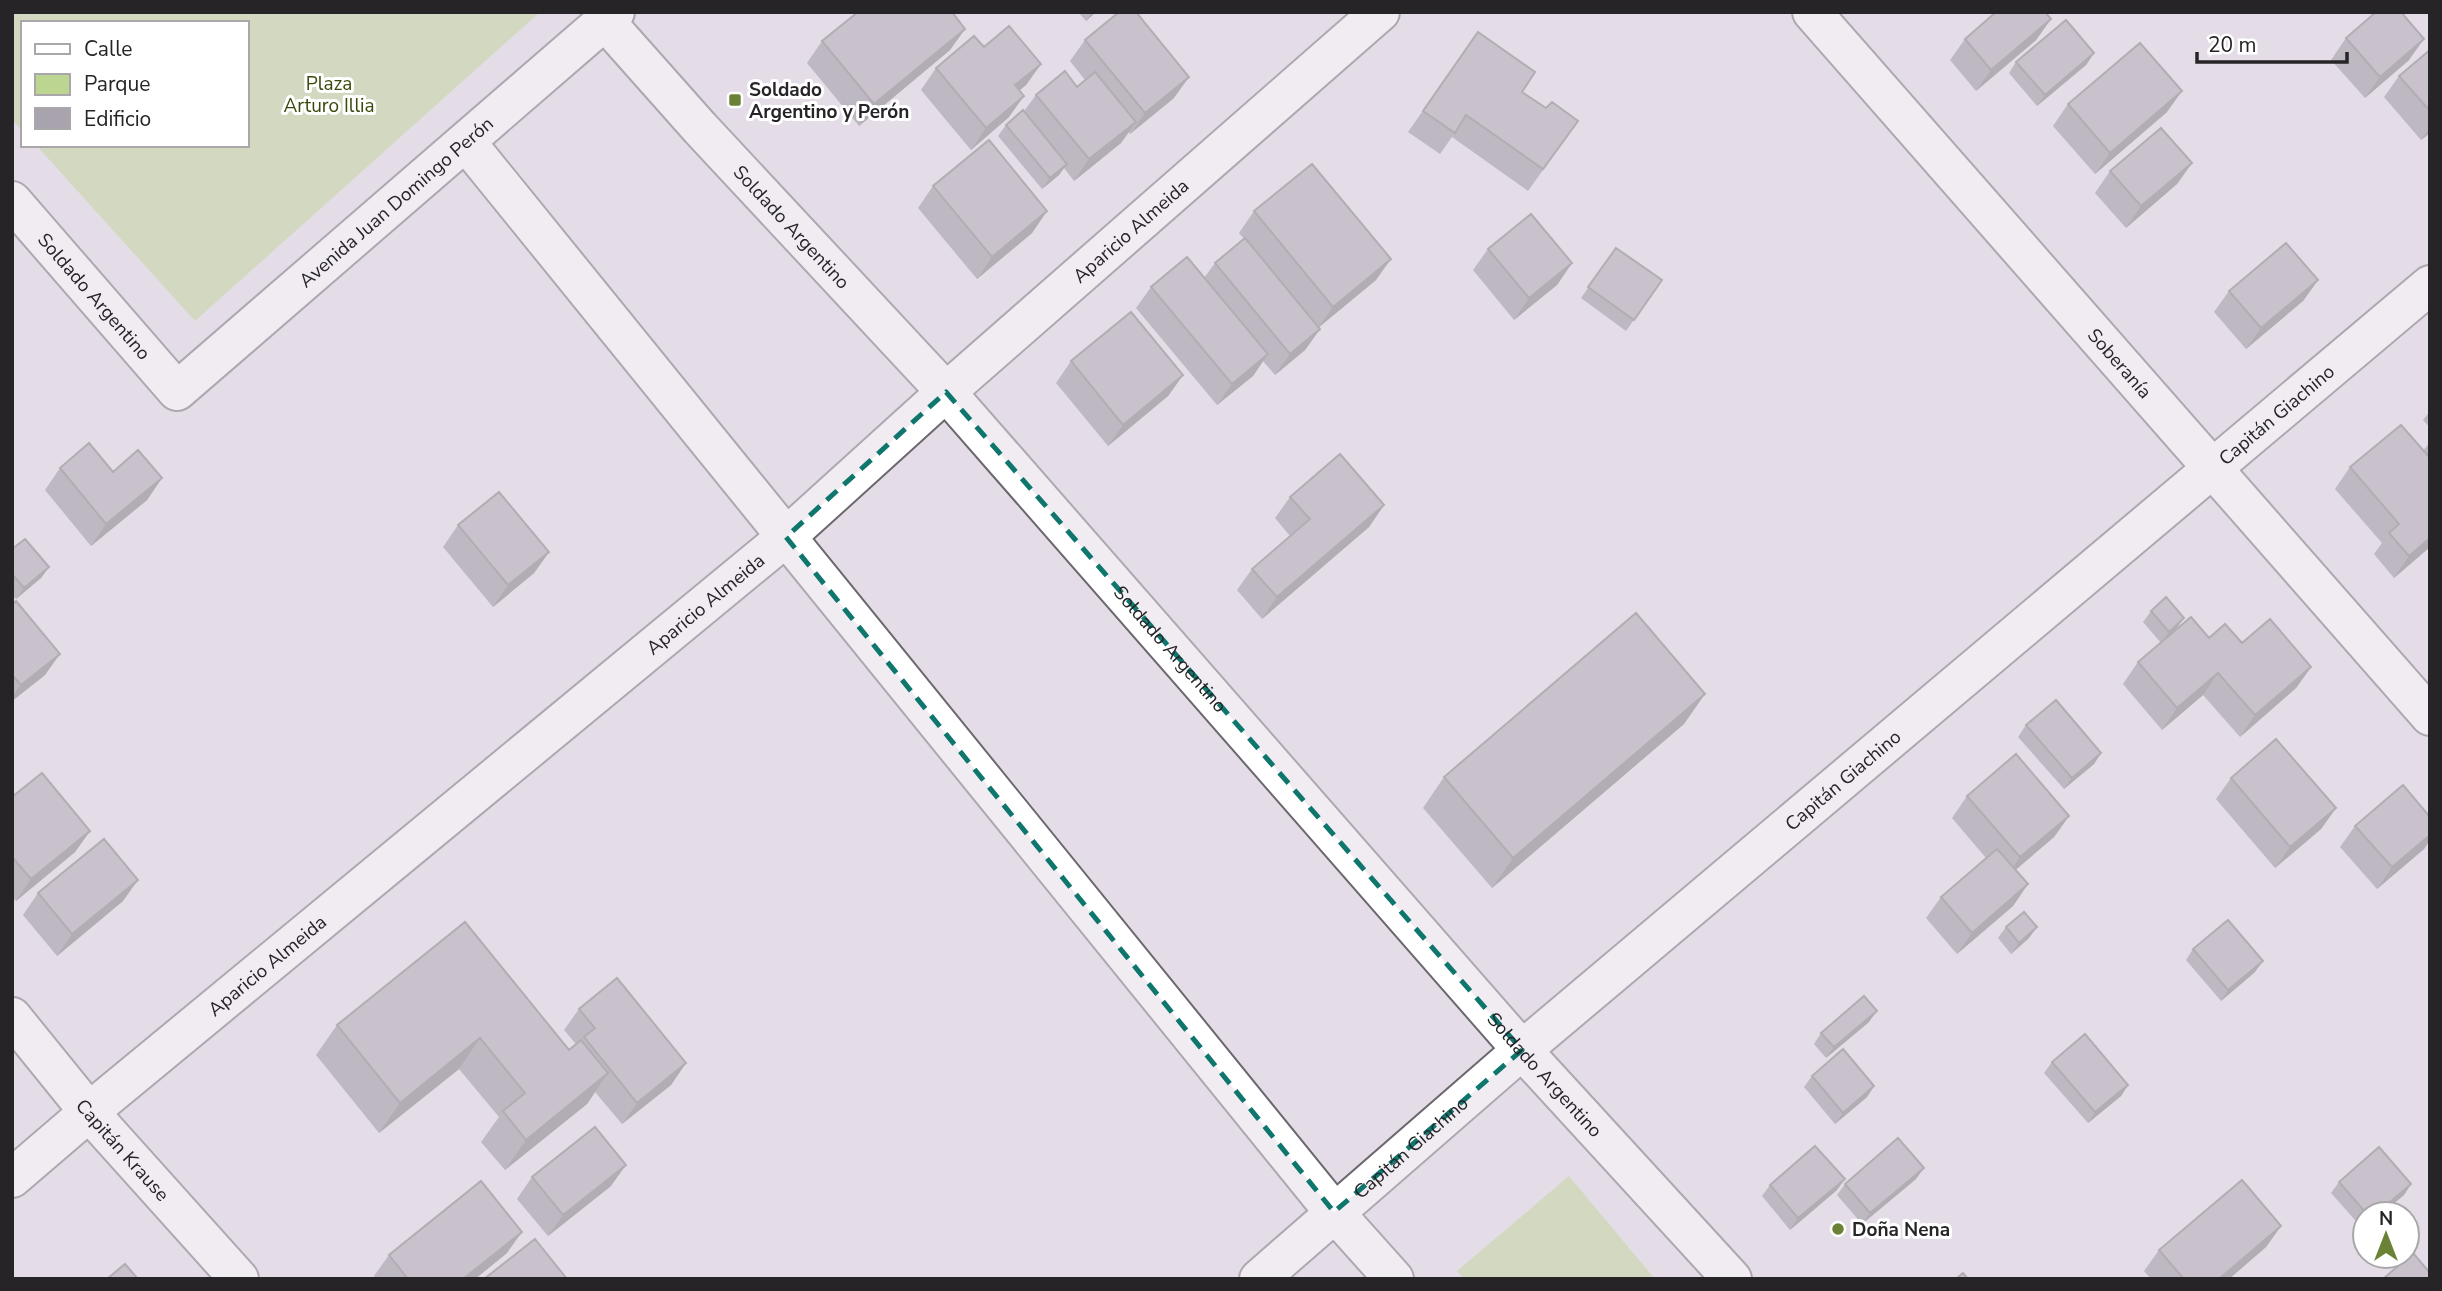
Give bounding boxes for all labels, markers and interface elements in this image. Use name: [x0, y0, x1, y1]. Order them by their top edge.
legend: [21, 21, 248, 147]
scale bar: [2197, 21, 2348, 65]
text: 20 m: [2208, 31, 2257, 59]
text: Calle: [84, 35, 132, 63]
text: Parque: [84, 70, 151, 98]
park label: Plaza Arturo Illia: [283, 71, 375, 119]
place label: Soldado Argentino y Perón: [749, 77, 909, 125]
marker: Soldado Argentino y Perón: [727, 92, 743, 108]
text: Edificio: [84, 105, 151, 133]
street label: Avenida Juan Domingo Perón: [294, 111, 499, 294]
street label: Soldado Argentino: [727, 160, 855, 295]
street label: Aparicio Almeida: [1067, 173, 1195, 289]
street label: Soldado Argentino: [31, 228, 156, 366]
street label: Soberanía: [2081, 323, 2157, 404]
street label: Capitán Giachino: [2213, 359, 2340, 472]
street label: Aparicio Almeida: [641, 548, 770, 661]
street label: Soldado Argentino: [1107, 580, 1233, 718]
street label: Capitán Giachino: [1780, 724, 1907, 837]
street label: Aparicio Almeida: [203, 909, 332, 1023]
street label: Soldado Argentino: [1481, 1007, 1608, 1143]
street label: Capitán Giachino: [1348, 1091, 1474, 1205]
street label: Capitán Krause: [69, 1094, 175, 1207]
north arrow: [2351, 1200, 2421, 1270]
text: N: [2379, 1206, 2393, 1232]
place label: Doña Nena: [1852, 1217, 1950, 1243]
marker: Doña Nena: [1830, 1221, 1846, 1237]

